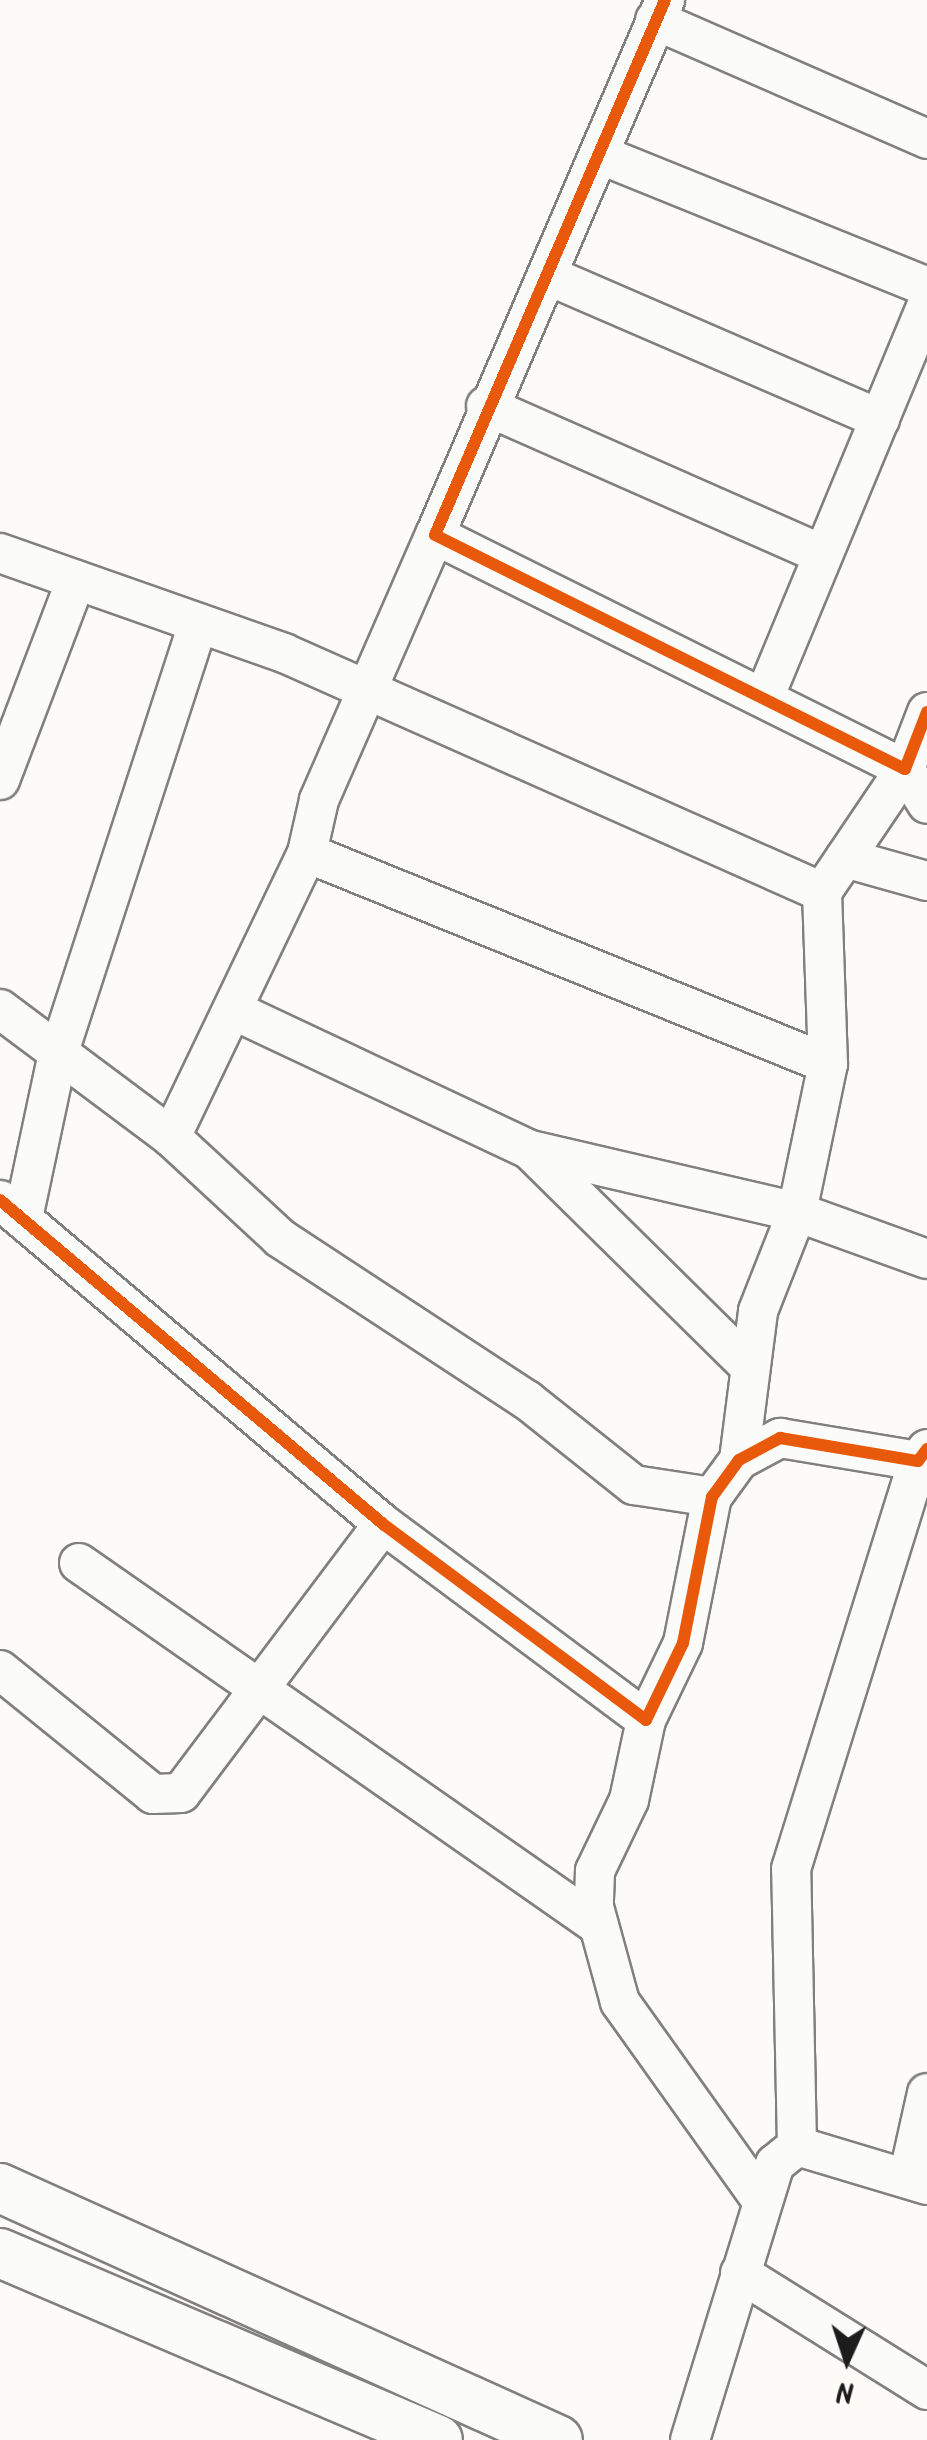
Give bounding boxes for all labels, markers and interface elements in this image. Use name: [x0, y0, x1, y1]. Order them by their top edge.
north arrow: [797, 2310, 897, 2410]
text: N: [835, 2368, 855, 2413]

